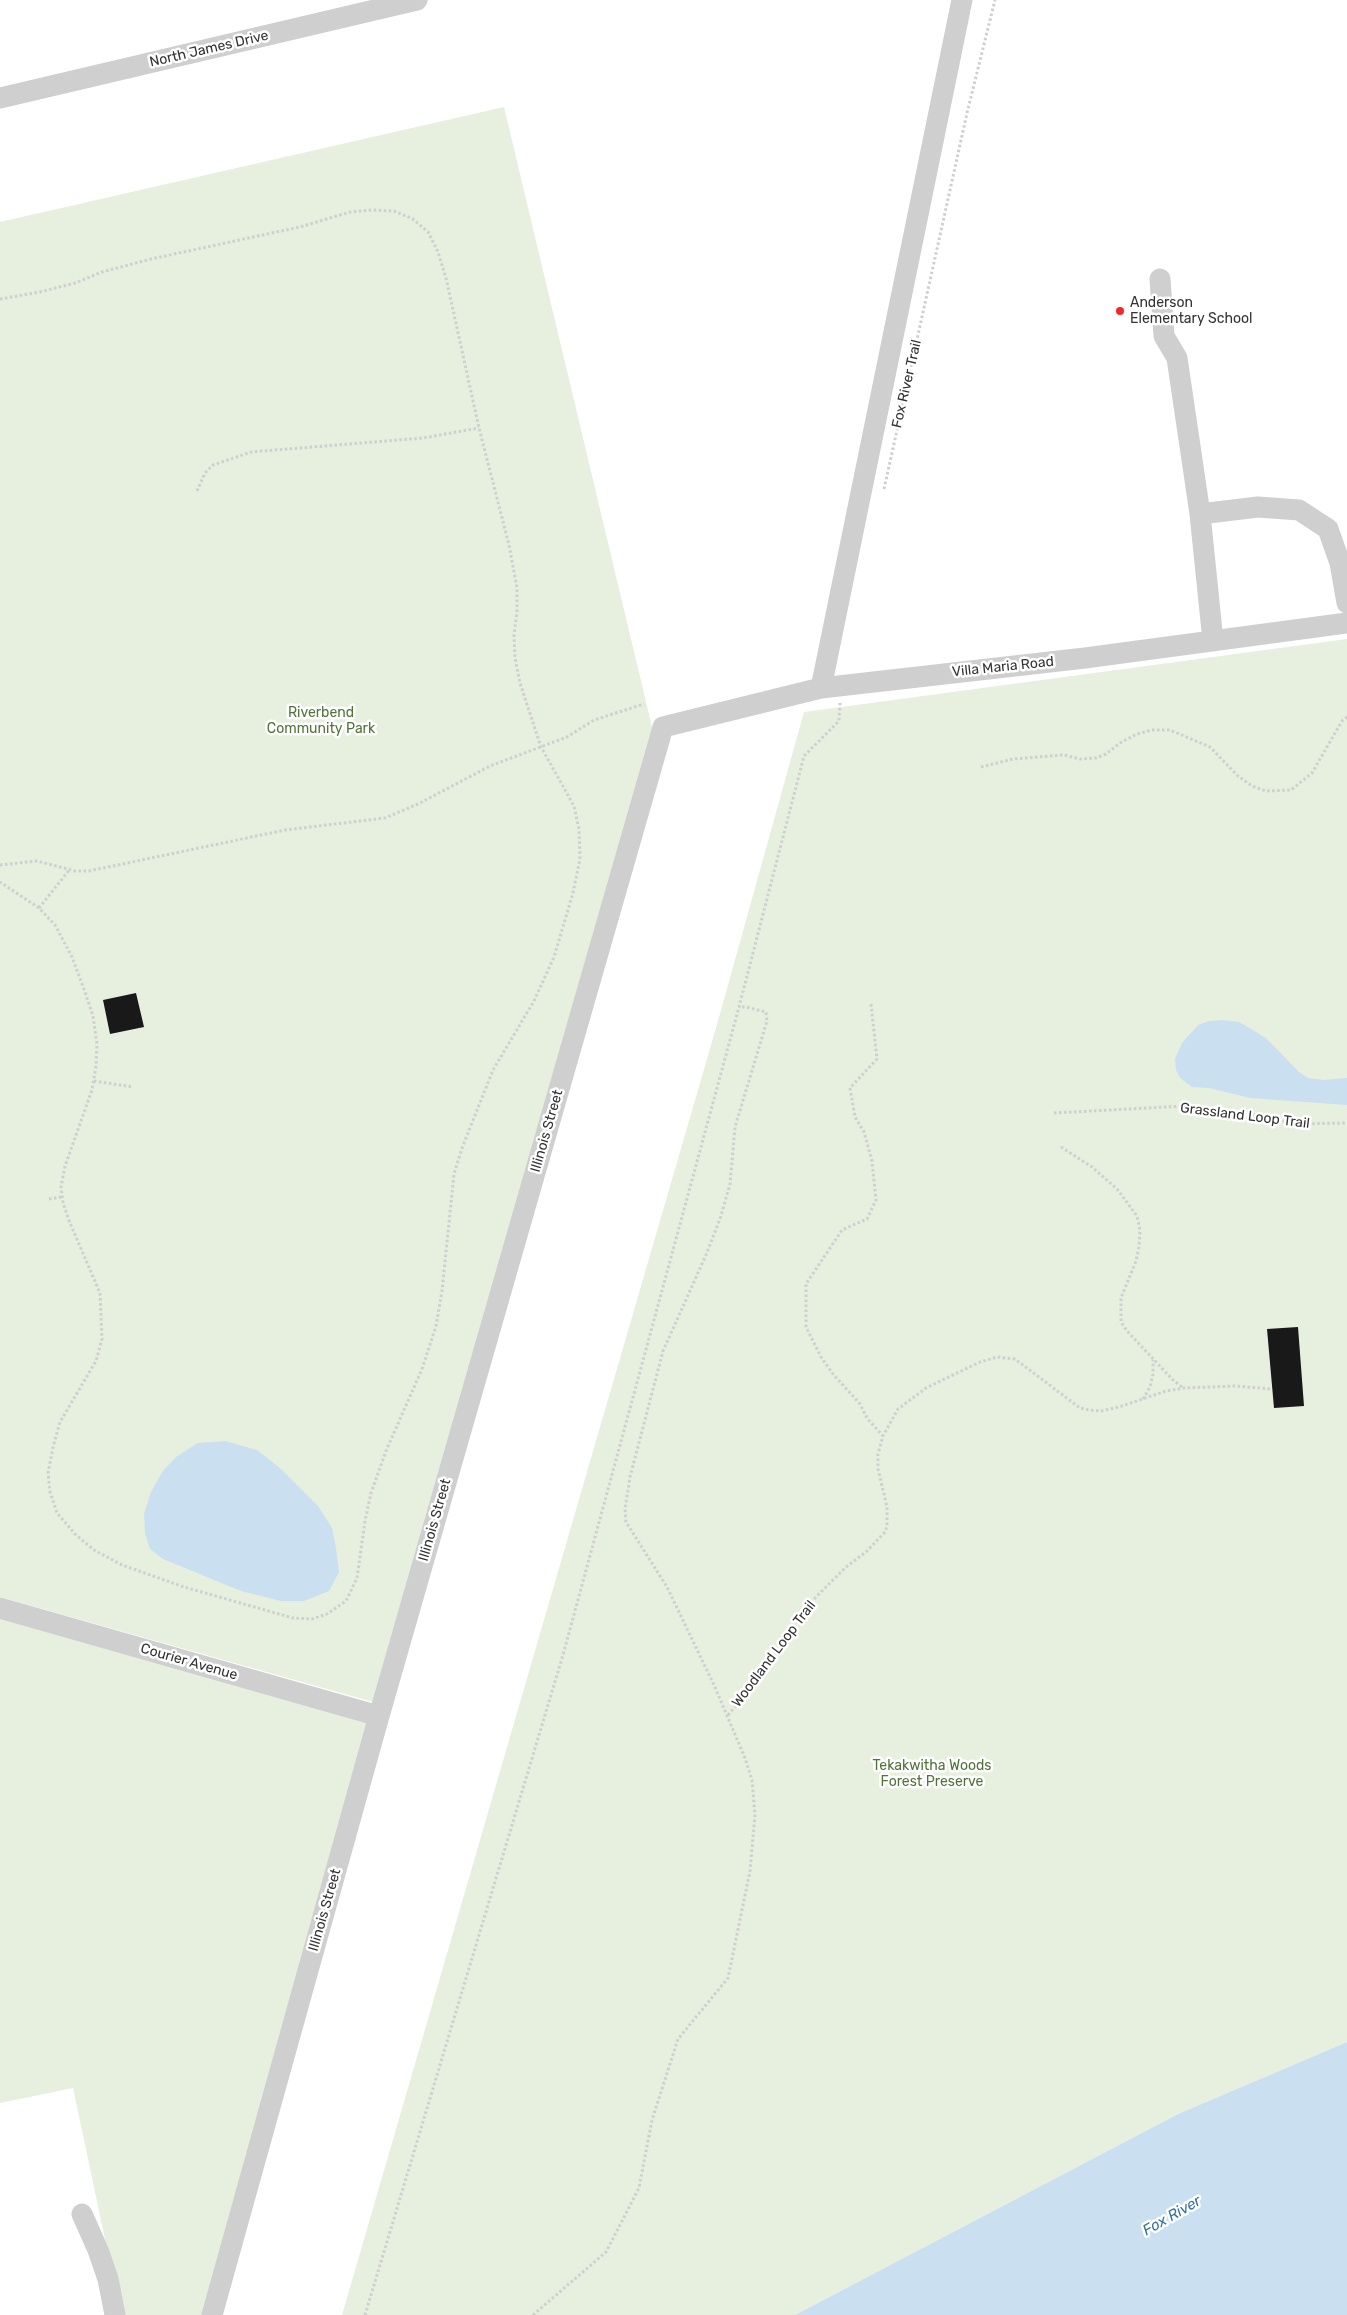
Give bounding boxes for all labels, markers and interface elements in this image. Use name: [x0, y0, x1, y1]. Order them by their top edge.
street label: North James Drive: [148, 27, 270, 71]
place label: Anderson Elementary School: [1130, 295, 1253, 328]
marker: Anderson Elementary School: [1114, 305, 1126, 317]
street label: Fox River Trail: [889, 338, 925, 430]
street label: Villa Maria Road: [951, 653, 1055, 681]
park label: Riverbend Community Park: [267, 705, 375, 738]
street label: Illinois Street: [527, 1088, 567, 1174]
street label: Grassland Loop Trail: [1179, 1100, 1311, 1132]
street label: Illinois Street: [415, 1477, 455, 1563]
street label: Woodland Loop Trail: [728, 1597, 820, 1711]
street label: Courier Avenue: [139, 1640, 239, 1684]
park label: Tekakwitha Woods Forest Preserve: [873, 1758, 991, 1790]
street label: Illinois Street: [305, 1867, 345, 1953]
water label: Fox River: [1140, 2192, 1204, 2240]

